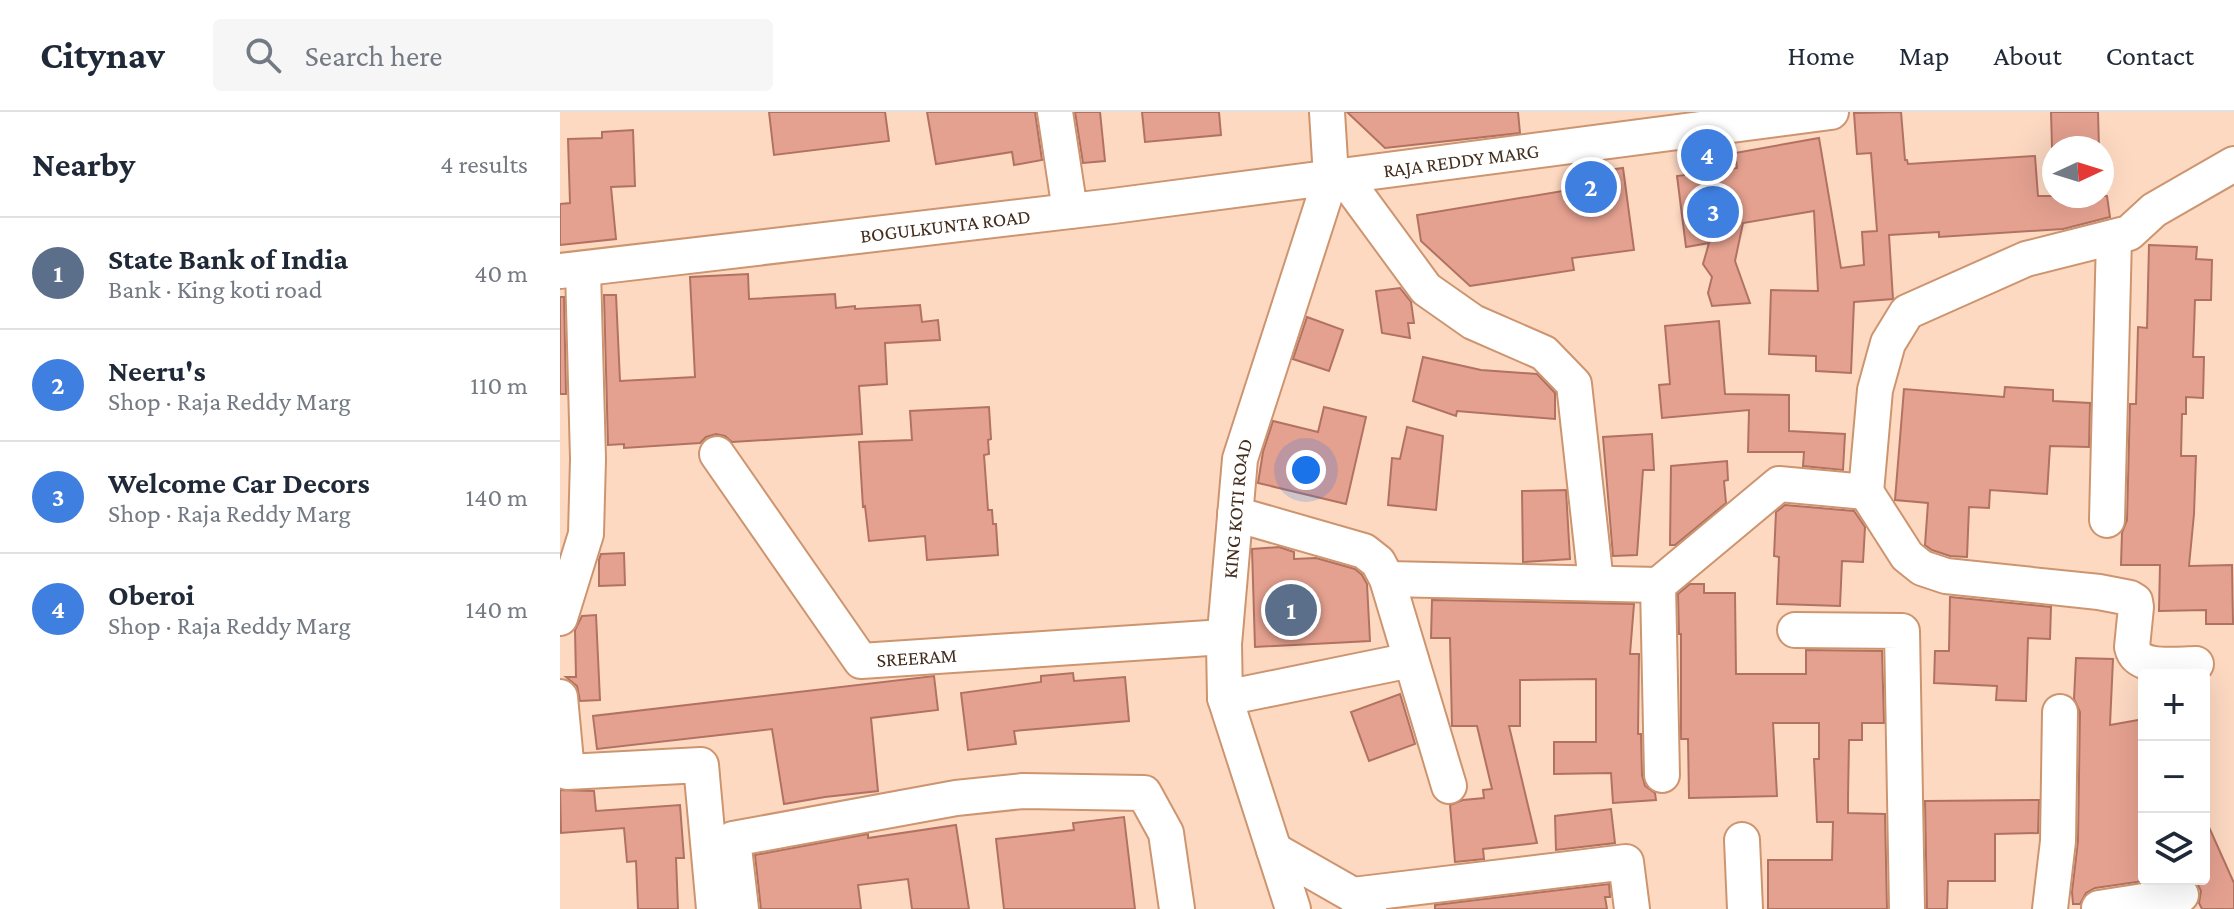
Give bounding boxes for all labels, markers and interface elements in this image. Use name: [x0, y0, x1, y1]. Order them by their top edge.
search box: [213, 19, 773, 91]
icon: search: [241, 33, 285, 77]
text: Citynav: [40, 34, 165, 76]
text: Search here: [305, 39, 442, 72]
text: Home: [1788, 40, 1855, 71]
text: Map: [1899, 40, 1950, 71]
text: About: [1994, 40, 2062, 71]
text: Contact: [2106, 40, 2194, 71]
pin: 4: [1681, 125, 1733, 185]
north arrow: [2042, 136, 2114, 208]
street label: RAJA REDDY MARG: [1382, 139, 1540, 181]
text: Nearby: [32, 146, 135, 183]
text: 4 results: [440, 150, 528, 179]
pin: 2: [1565, 157, 1617, 217]
pin: 3: [1687, 182, 1739, 242]
street label: BOGULKUNTA ROAD: [859, 205, 1032, 247]
text: State Bank of India: [108, 242, 348, 275]
text: 1: [53, 259, 63, 288]
text: 40 m: [474, 259, 528, 288]
text: Bank · King koti road: [108, 275, 323, 304]
text: Neeru's: [108, 354, 206, 387]
text: 2: [51, 371, 65, 400]
text: 110 m: [470, 371, 528, 400]
text: Shop · Raja Reddy Marg: [108, 387, 351, 416]
street label: KING KOTI ROAD: [1219, 435, 1257, 580]
your location: [1286, 450, 1326, 490]
text: Welcome Car Decors: [108, 466, 370, 499]
text: 3: [52, 483, 64, 512]
text: 140 m: [466, 483, 528, 512]
text: Shop · Raja Reddy Marg: [108, 499, 351, 528]
text: Oberoi: [108, 578, 195, 611]
pin: 1: [1265, 580, 1317, 640]
text: 4: [51, 595, 65, 624]
text: 140 m: [466, 595, 528, 624]
text: Shop · Raja Reddy Marg: [108, 611, 351, 640]
street label: SREERAM: [876, 644, 958, 671]
map controls: [2138, 669, 2210, 885]
button: +: [2138, 669, 2210, 741]
button: −: [2138, 741, 2210, 813]
button: layers: [2138, 813, 2210, 885]

